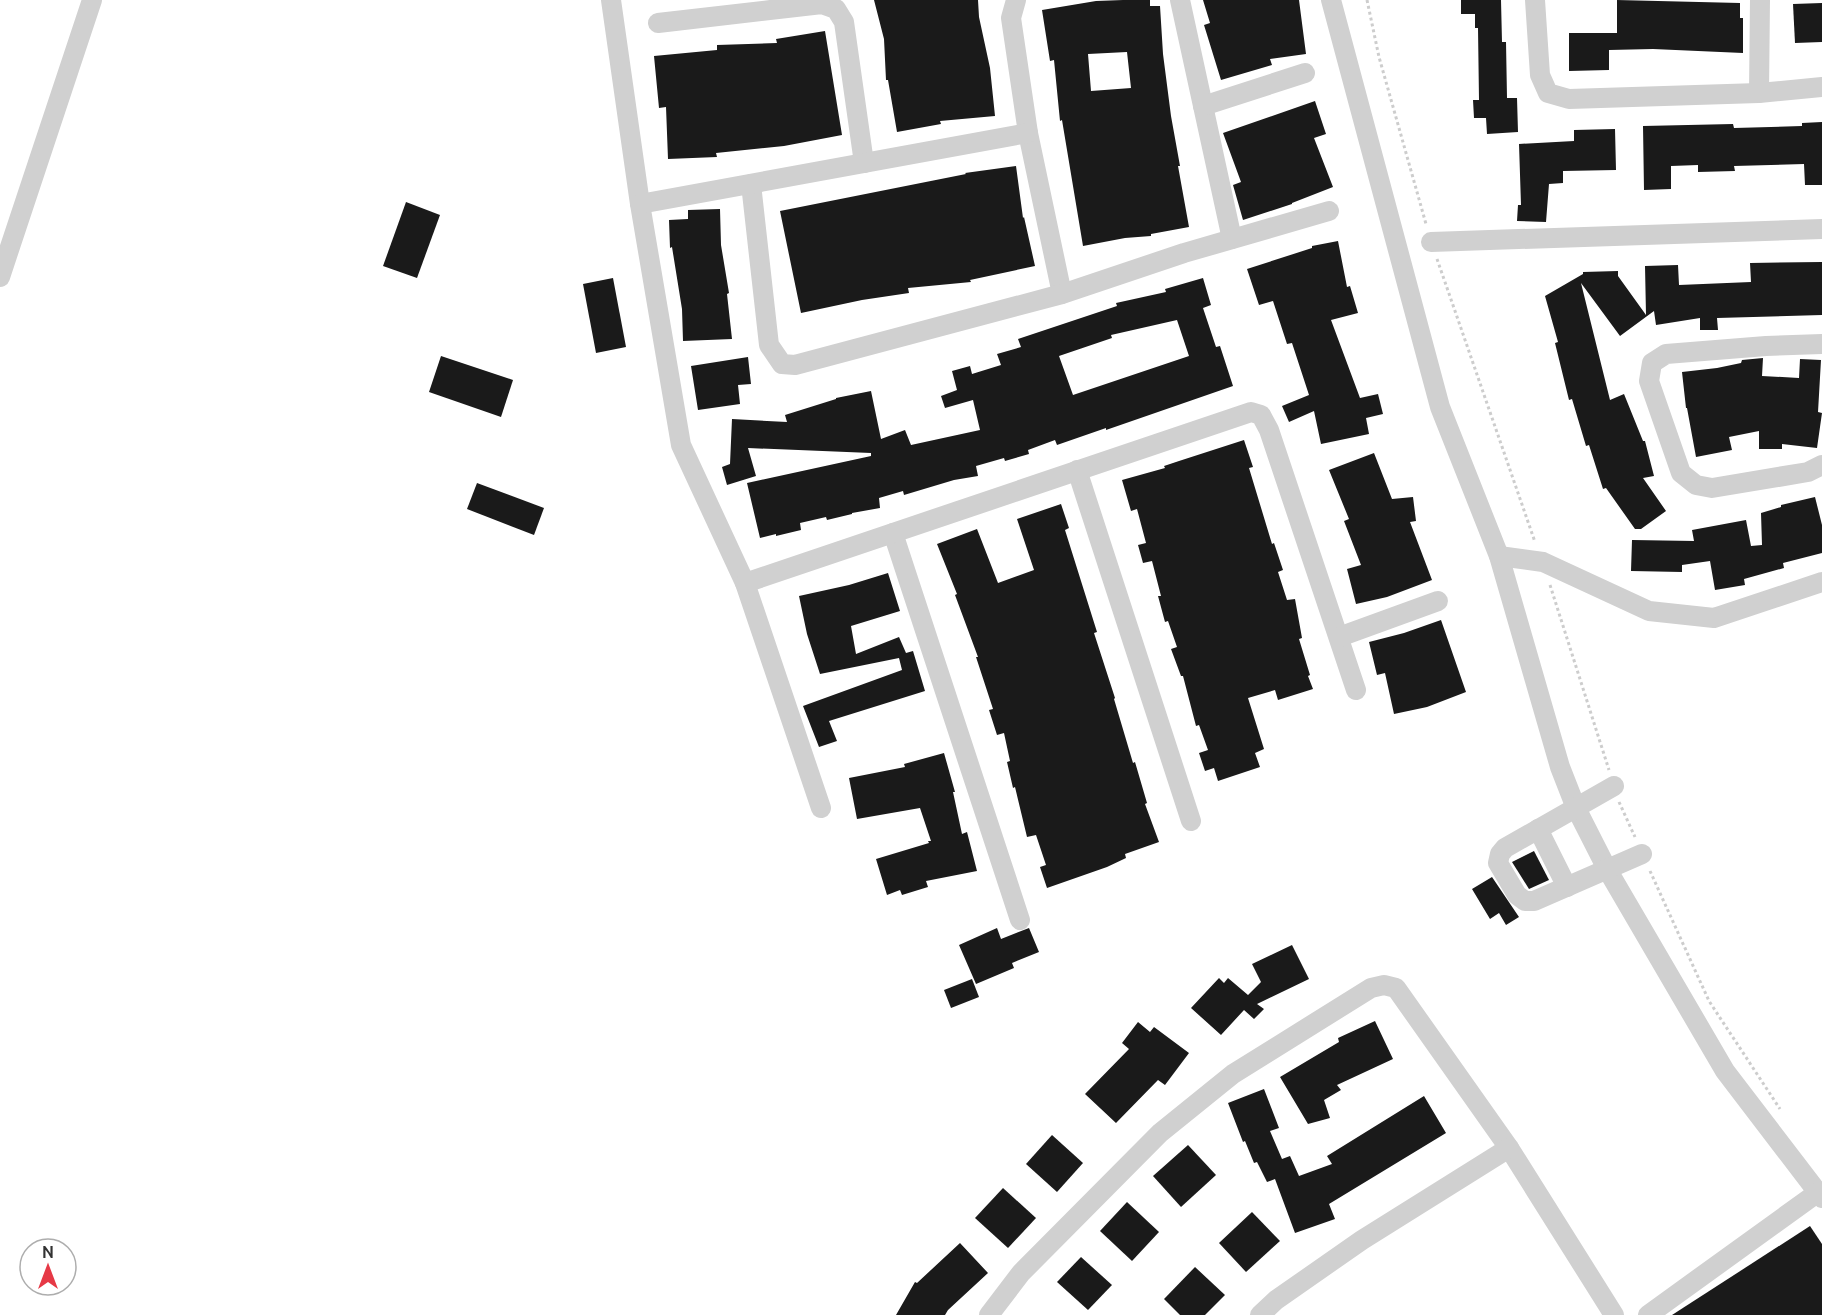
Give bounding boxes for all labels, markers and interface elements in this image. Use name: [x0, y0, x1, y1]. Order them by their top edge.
north arrow: [18, 1237, 78, 1297]
text: N: [42, 1243, 54, 1261]

